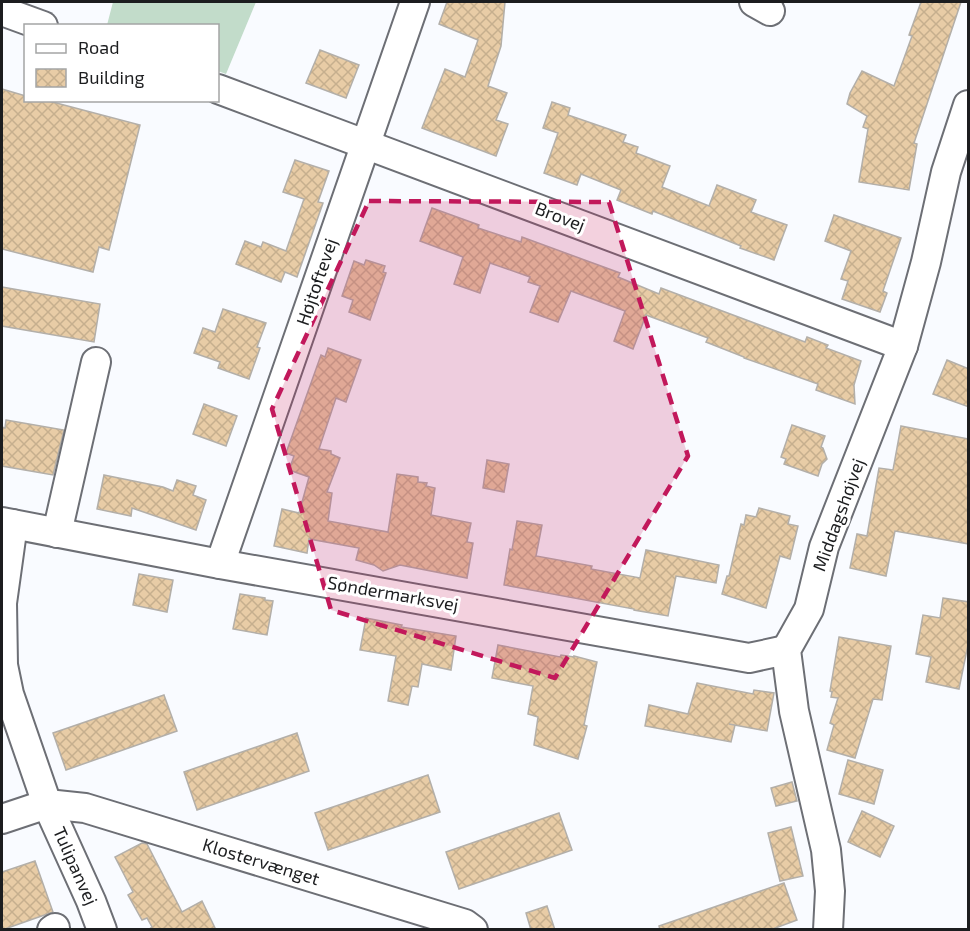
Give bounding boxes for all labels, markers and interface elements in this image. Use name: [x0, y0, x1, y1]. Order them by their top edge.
legend: [24, 24, 219, 102]
text: Road: [78, 36, 119, 58]
text: Building: [78, 66, 145, 88]
street label: Brovej: [532, 197, 589, 236]
street label: Højtoftevej: [291, 235, 341, 328]
street label: Middagshøjvej: [807, 455, 869, 574]
street label: Søndermarksvej: [326, 571, 460, 615]
street label: Tulipanvej: [49, 823, 103, 908]
street label: Klostervænget: [200, 833, 323, 889]

